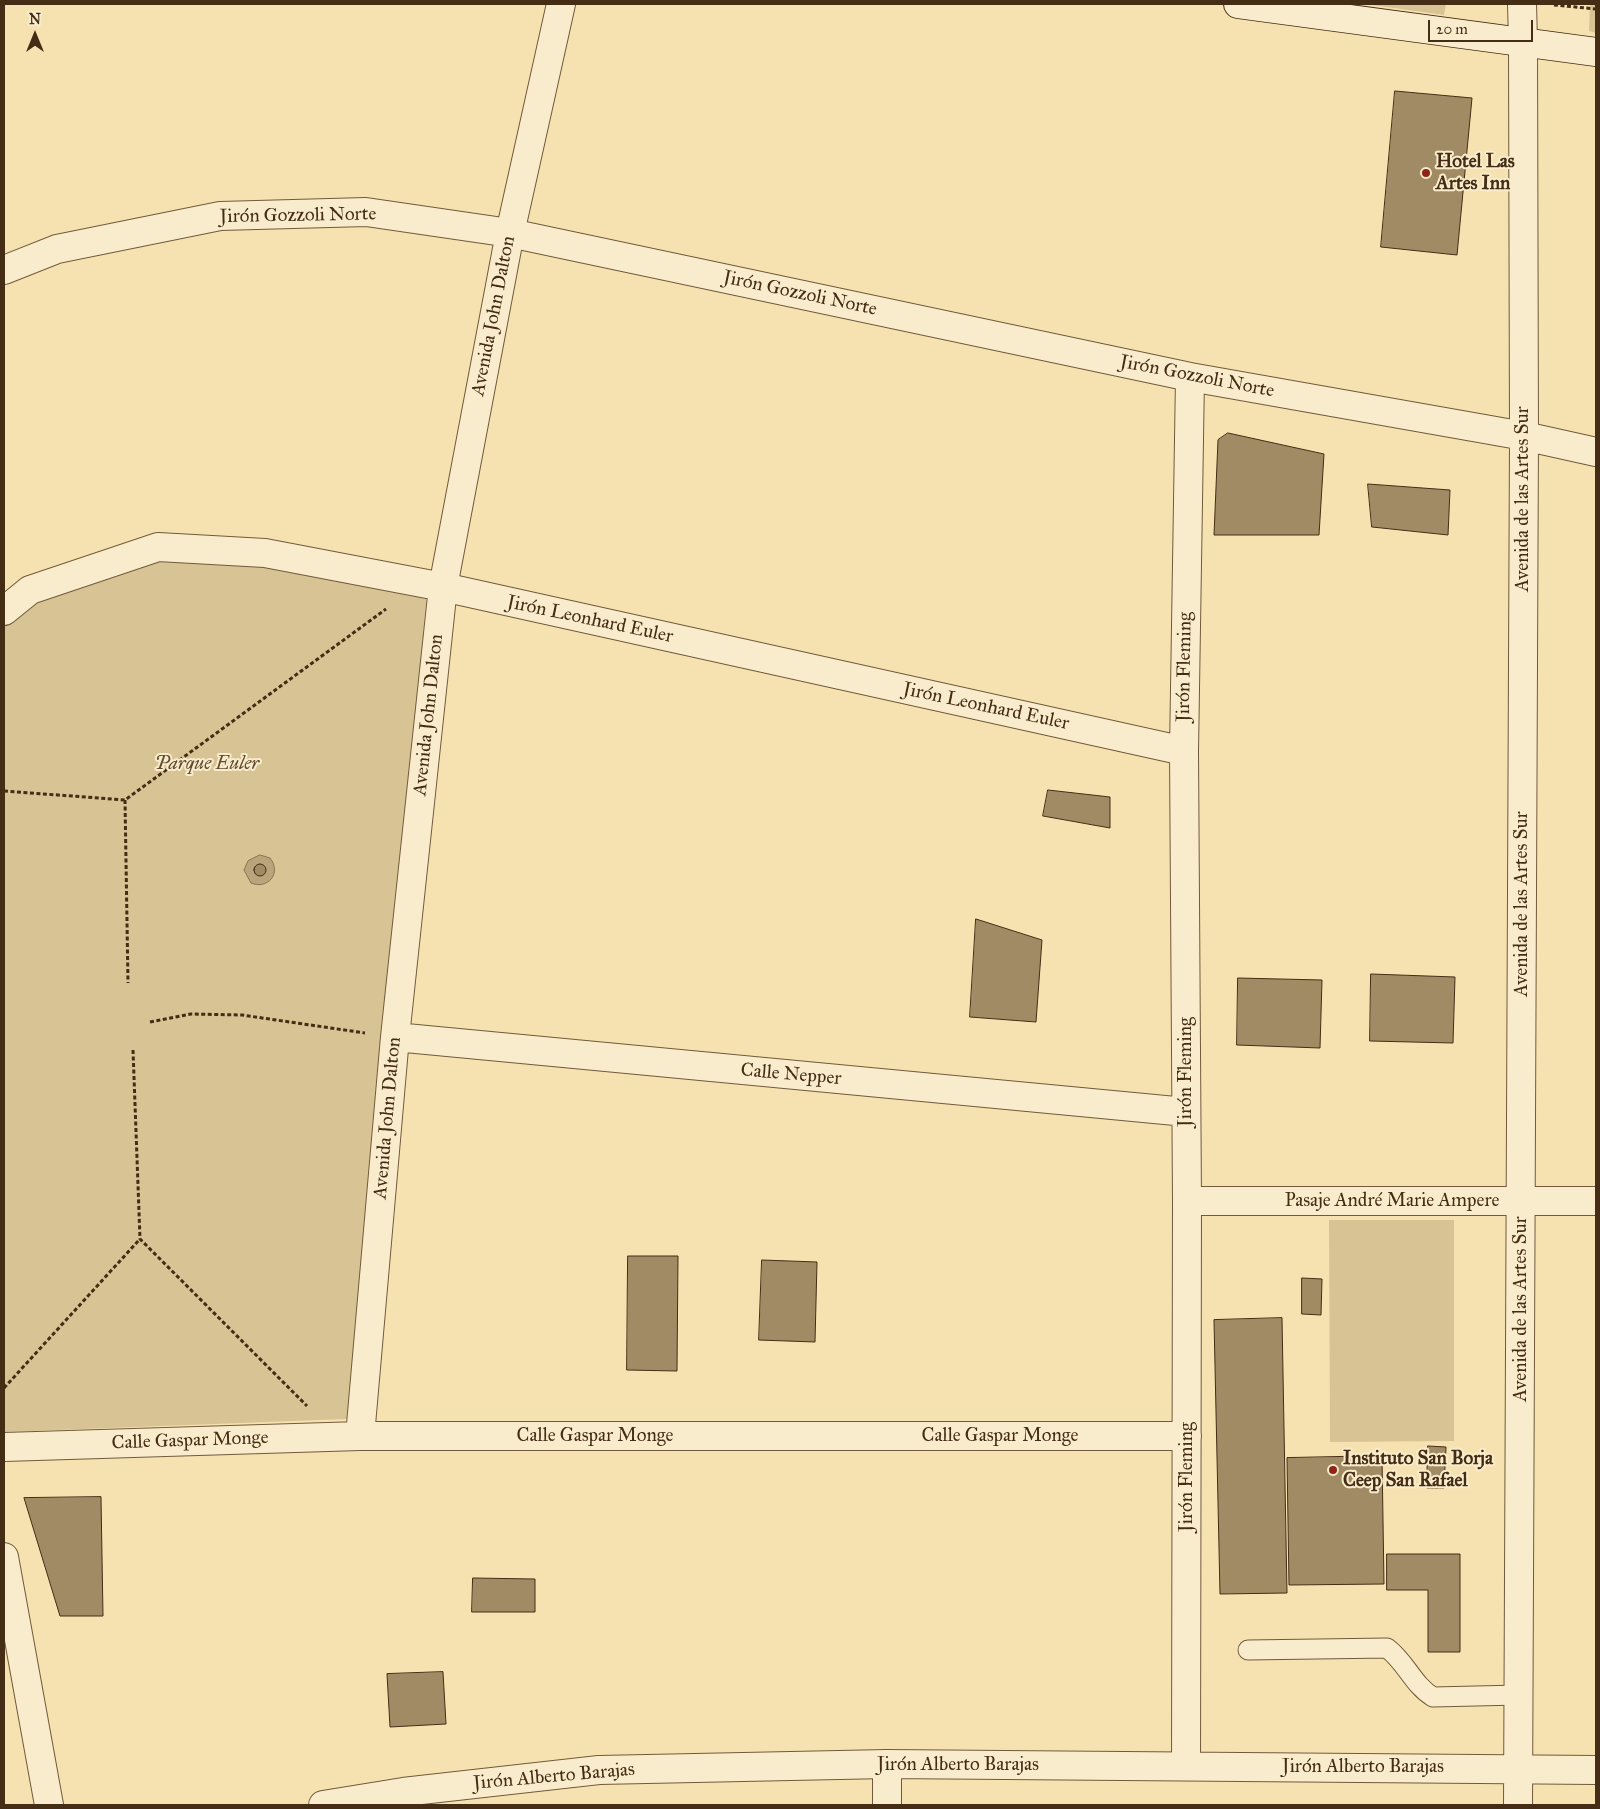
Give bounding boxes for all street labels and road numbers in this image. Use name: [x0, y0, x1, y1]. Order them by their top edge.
street label: Jirón Gozzoli Norte: [220, 203, 376, 229]
street label: Avenida John Dalton: [467, 234, 521, 398]
street label: Jirón Gozzoli Norte: [721, 267, 879, 321]
street label: Jirón Gozzoli Norte: [1118, 351, 1276, 403]
street label: Avenida de las Artes Sur: [1512, 406, 1534, 592]
street label: Jirón Leonhard Euler: [505, 591, 675, 649]
street label: Jirón Fleming: [1173, 612, 1197, 722]
street label: Avenida John Dalton: [409, 633, 449, 797]
street label: Jirón Leonhard Euler: [901, 678, 1071, 736]
street label: Avenida de las Artes Sur: [1511, 811, 1533, 997]
street label: Jirón Fleming: [1175, 1017, 1197, 1127]
street label: Avenida John Dalton: [370, 1036, 406, 1200]
street label: Calle Nepper: [740, 1059, 842, 1091]
street label: Pasaje André Marie Ampere: [1285, 1190, 1499, 1212]
street label: Avenida de las Artes Sur: [1510, 1216, 1532, 1402]
street label: Jirón Fleming: [1176, 1422, 1198, 1532]
street label: Calle Gaspar Monge: [517, 1425, 673, 1447]
street label: Calle Gaspar Monge: [922, 1425, 1078, 1447]
street label: Calle Gaspar Monge: [111, 1427, 269, 1455]
street label: Jirón Alberto Barajas: [877, 1754, 1039, 1776]
street label: Jirón Alberto Barajas: [1282, 1756, 1444, 1778]
street label: Jirón Alberto Barajas: [472, 1759, 636, 1795]

